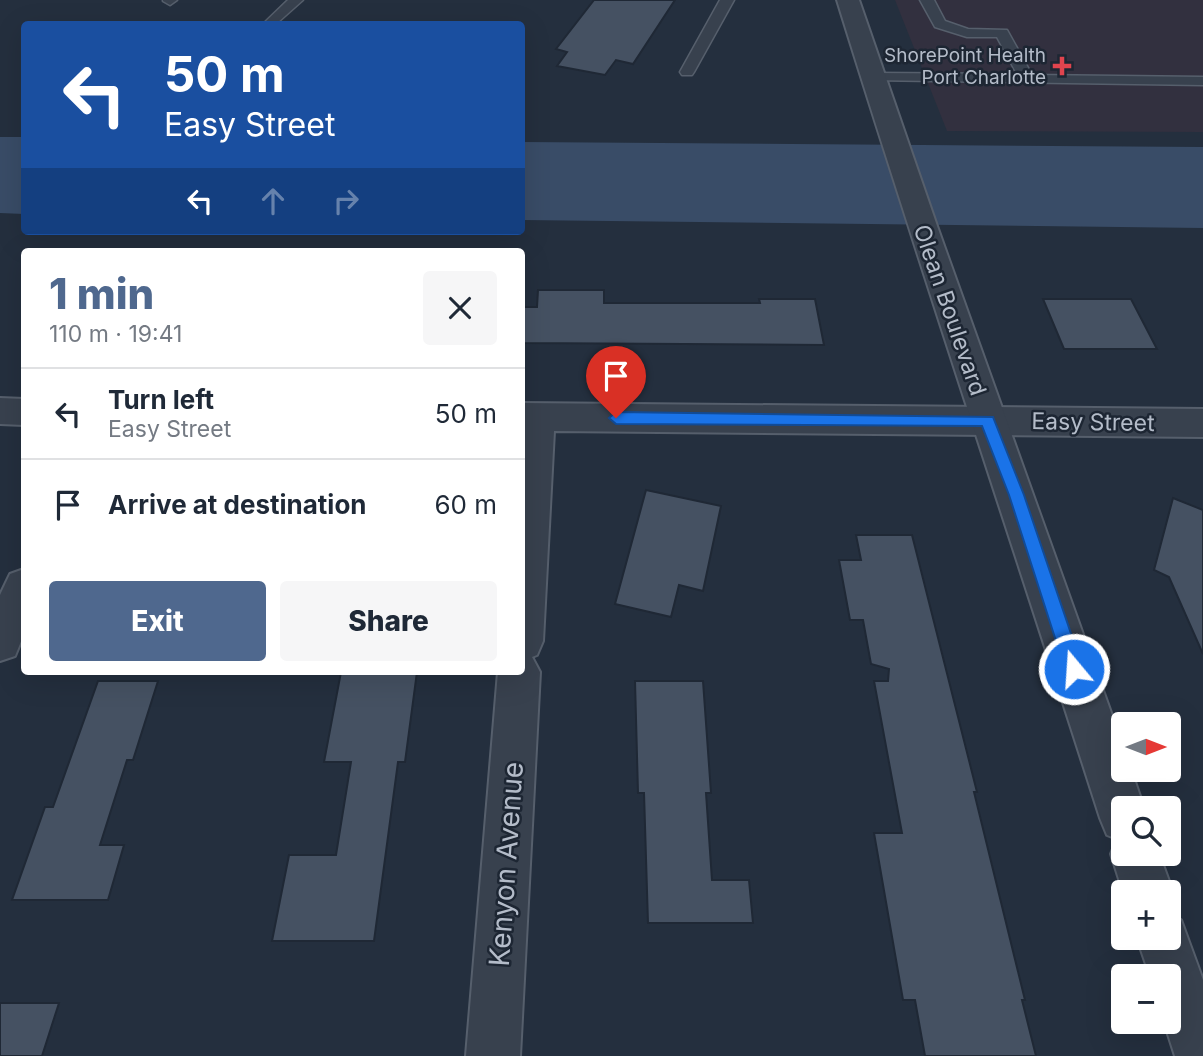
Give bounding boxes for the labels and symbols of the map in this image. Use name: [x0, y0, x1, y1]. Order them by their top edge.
place label: ShorePoint Health Port Charlotte: [884, 44, 1046, 89]
marker: ShorePoint Health Port Charlotte: [1052, 56, 1072, 76]
street label: Olean Boulevard: [908, 221, 992, 399]
pin: [586, 346, 646, 418]
street label: Easy Street: [1031, 407, 1155, 437]
position arrow: [1037, 632, 1111, 706]
north arrow: [1111, 712, 1181, 782]
street label: Kenyon Avenue: [482, 761, 530, 967]

